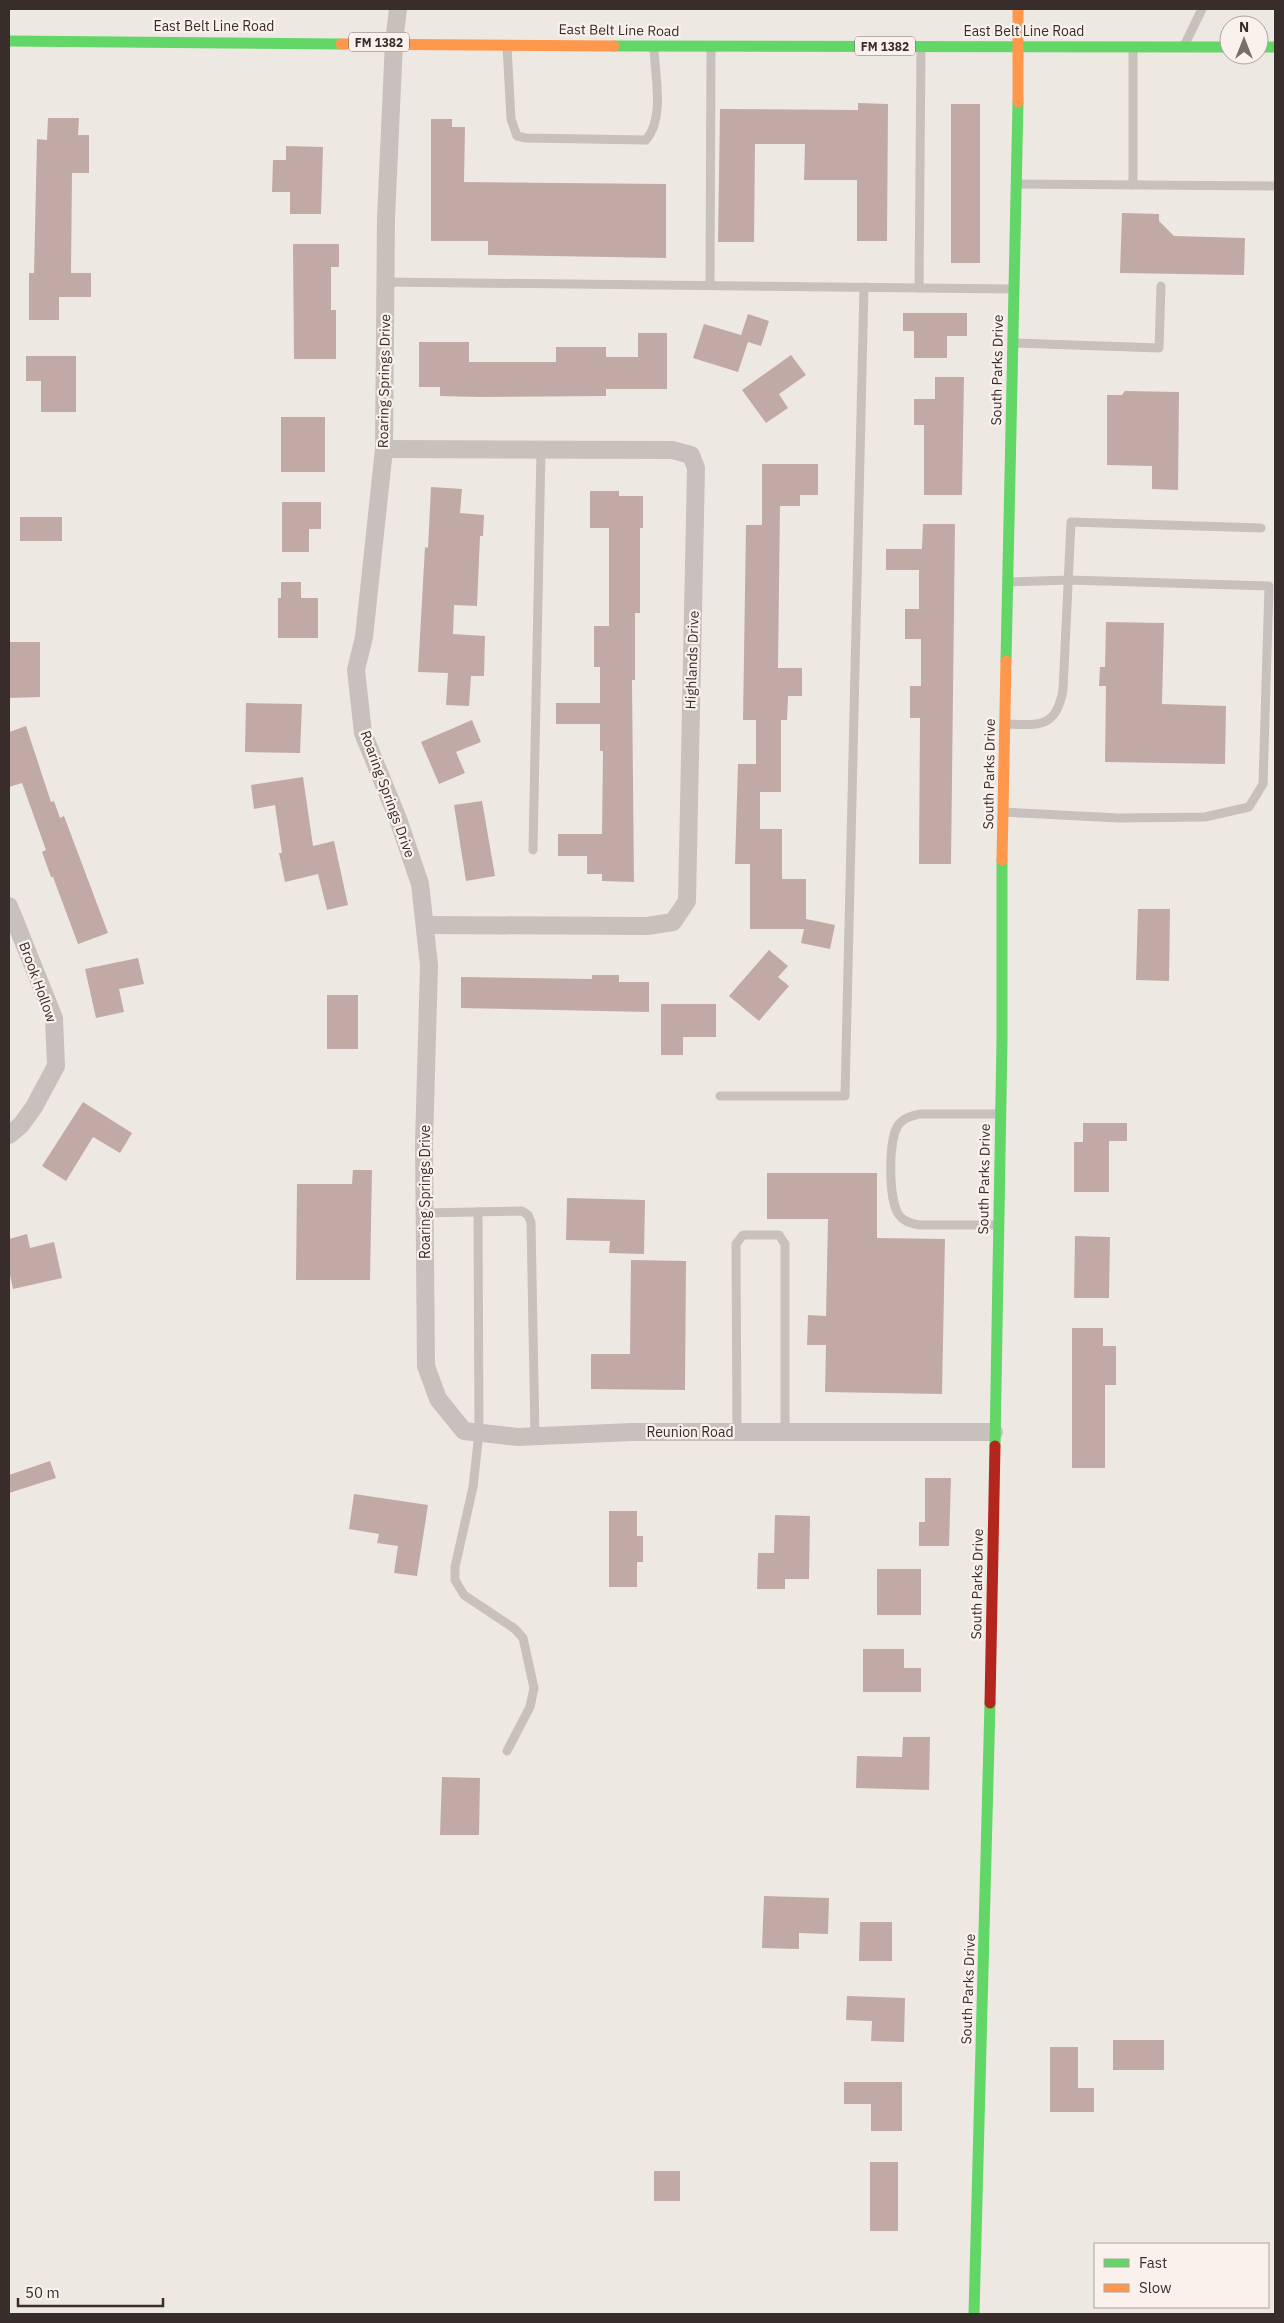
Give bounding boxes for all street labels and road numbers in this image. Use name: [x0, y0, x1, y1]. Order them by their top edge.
street label: East Belt Line Road: [153, 17, 275, 35]
street label: East Belt Line Road: [558, 20, 680, 40]
street label: East Belt Line Road: [963, 22, 1085, 40]
road number: FM 1382: [349, 32, 409, 52]
road number: FM 1382: [855, 36, 915, 56]
street label: Roaring Springs Drive: [374, 313, 394, 448]
street label: South Parks Drive: [987, 314, 1007, 426]
street label: Highlands Drive: [681, 610, 703, 710]
street label: South Parks Drive: [979, 718, 999, 830]
street label: Roaring Springs Drive: [357, 728, 420, 860]
street label: Brook Hollow: [15, 939, 61, 1025]
street label: South Parks Drive: [974, 1123, 994, 1235]
street label: Roaring Springs Drive: [416, 1125, 434, 1259]
street label: Reunion Road: [646, 1423, 734, 1441]
street label: South Parks Drive: [967, 1528, 987, 1640]
street label: South Parks Drive: [957, 1933, 979, 2045]

